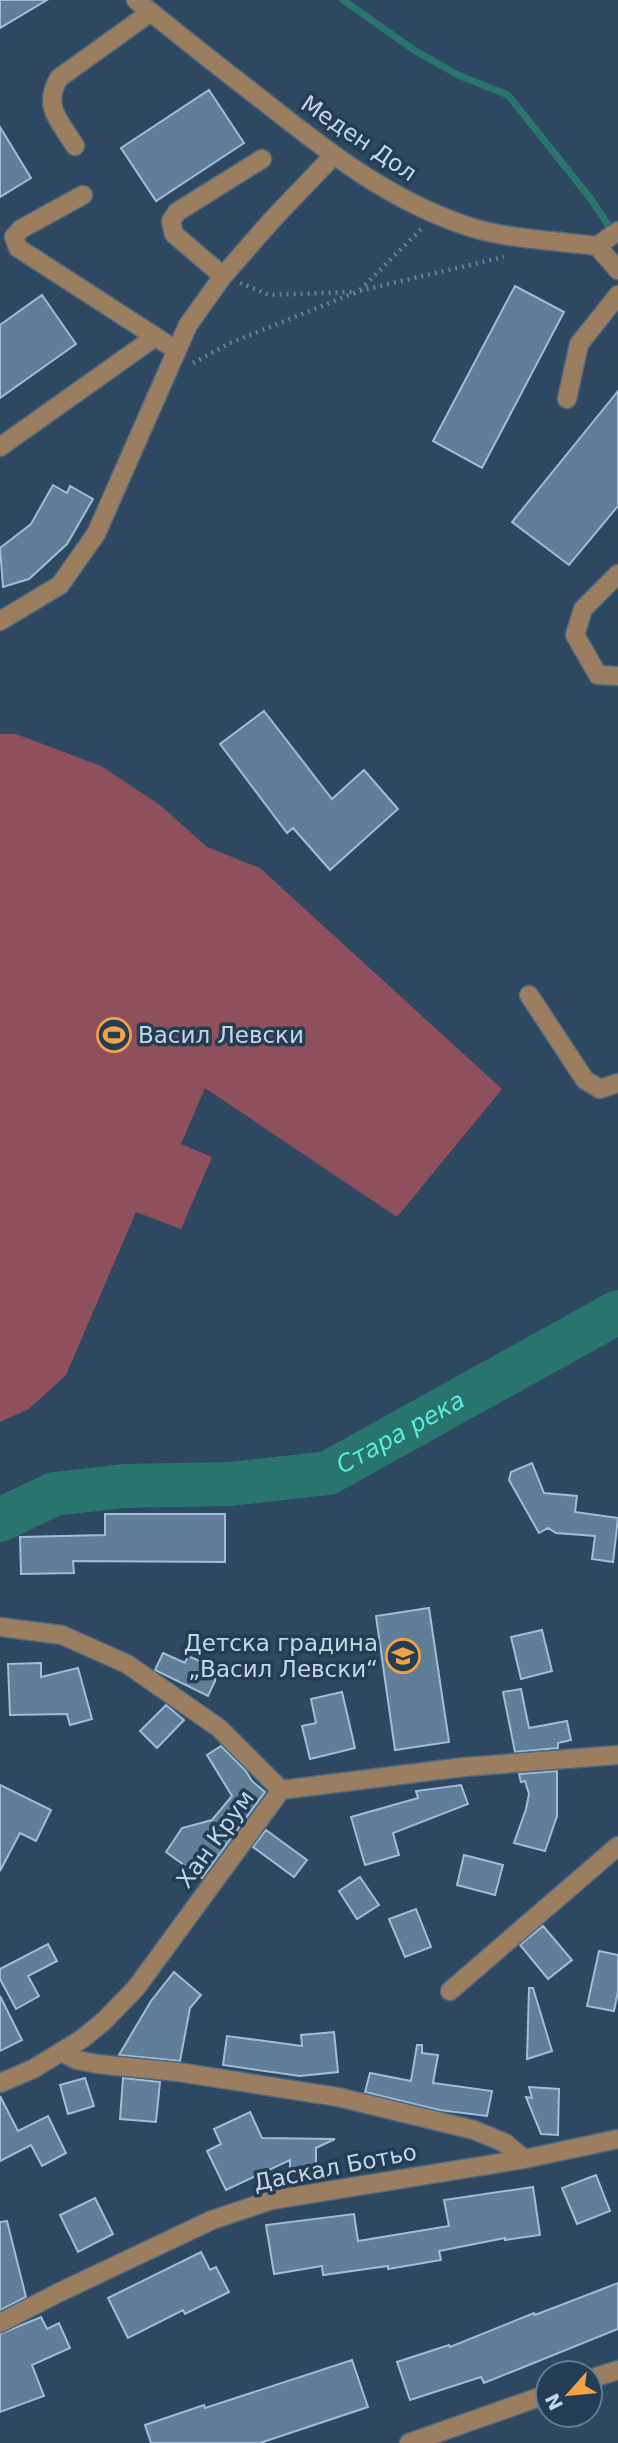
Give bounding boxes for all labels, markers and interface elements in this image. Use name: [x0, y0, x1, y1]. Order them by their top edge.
street label: Меден Дол: [297, 90, 421, 186]
sports icon: Васил Левски: [95, 1016, 133, 1054]
place label: Васил Левски: [138, 1022, 304, 1048]
water label: Стара река: [332, 1386, 470, 1479]
place label: Детска градина „Васил Левски“: [184, 1630, 378, 1682]
school or university icon: Детска градина „Васил Левски“: [384, 1637, 422, 1675]
street label: Хан Крум: [171, 1785, 259, 1893]
street label: Даскал Ботьо: [251, 2138, 419, 2196]
north arrow: [534, 2359, 604, 2429]
text: N: [540, 2390, 567, 2414]

